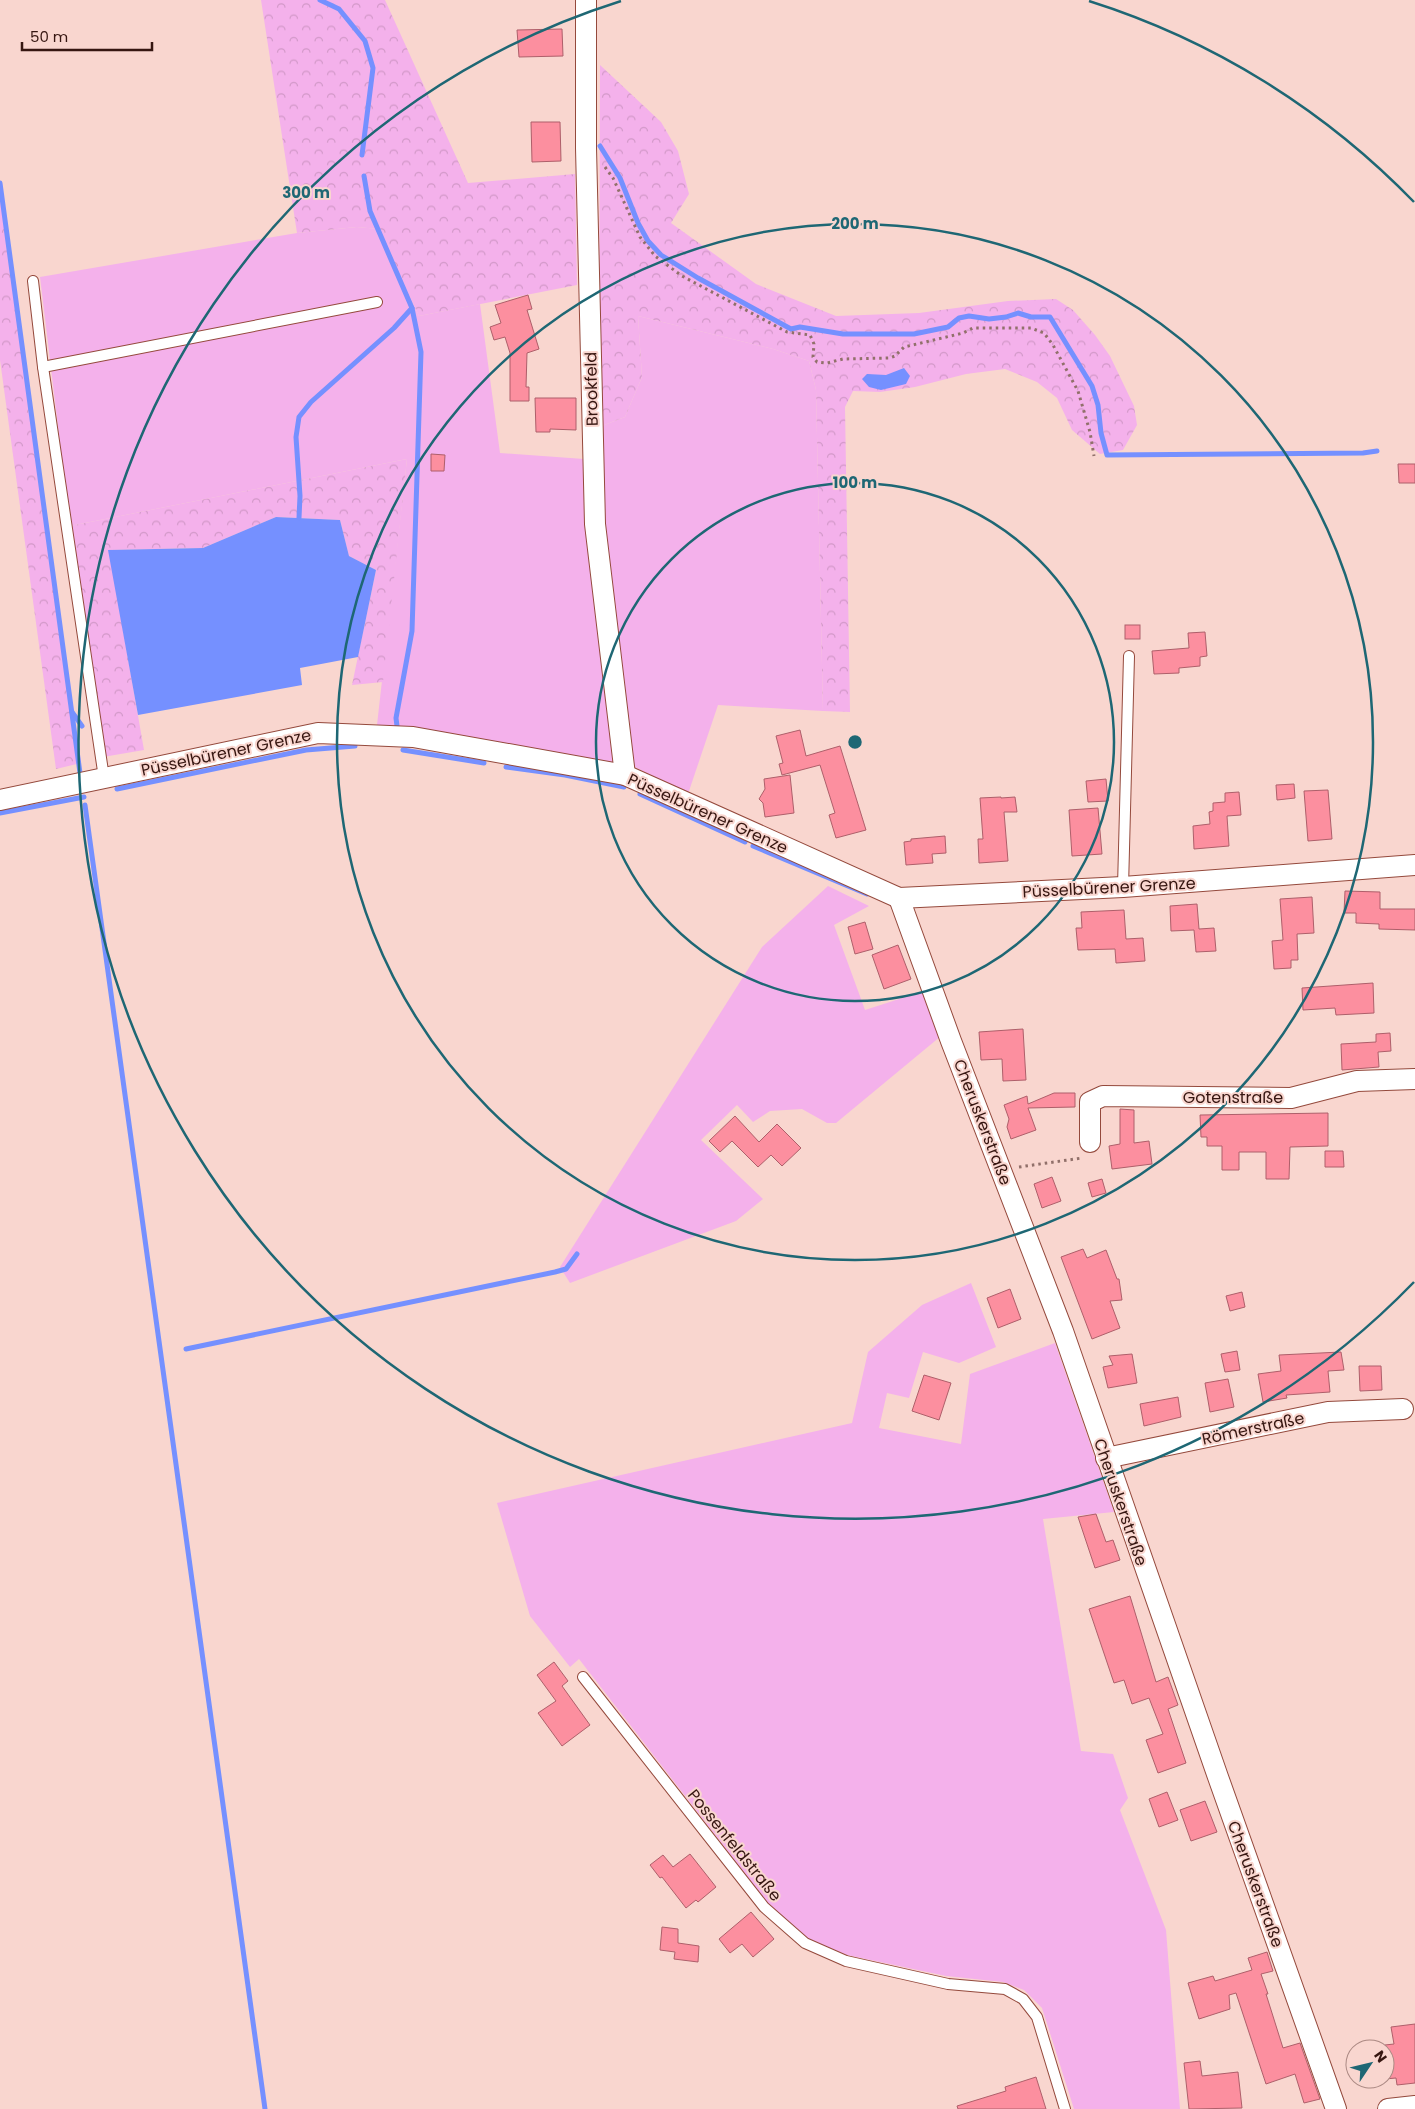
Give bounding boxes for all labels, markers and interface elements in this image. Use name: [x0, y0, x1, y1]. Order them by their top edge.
scale bar: [22, 20, 152, 52]
text: 50 m: [30, 26, 68, 47]
text: 300 m: [282, 182, 330, 203]
text: 200 m: [831, 213, 879, 234]
street label: Brookfeld: [579, 352, 604, 426]
text: 100 m: [833, 472, 877, 493]
street label: Püsselbürener Grenze: [139, 723, 313, 782]
centre of rings: [846, 733, 864, 751]
street label: Püsselbürener Grenze: [624, 768, 792, 859]
street label: Püsselbürener Grenze: [1022, 871, 1196, 904]
street label: Cheruskerstraße: [948, 1056, 1017, 1188]
street label: Gotenstraße: [1183, 1086, 1283, 1109]
street label: Römerstraße: [1200, 1406, 1306, 1451]
street label: Cheruskerstraße: [1088, 1436, 1153, 1569]
street label: Possenfeldstraße: [682, 1784, 787, 1906]
street label: Cheruskerstraße: [1222, 1818, 1289, 1951]
north arrow: [1345, 2039, 1395, 2089]
text: N: [1369, 2046, 1392, 2067]

